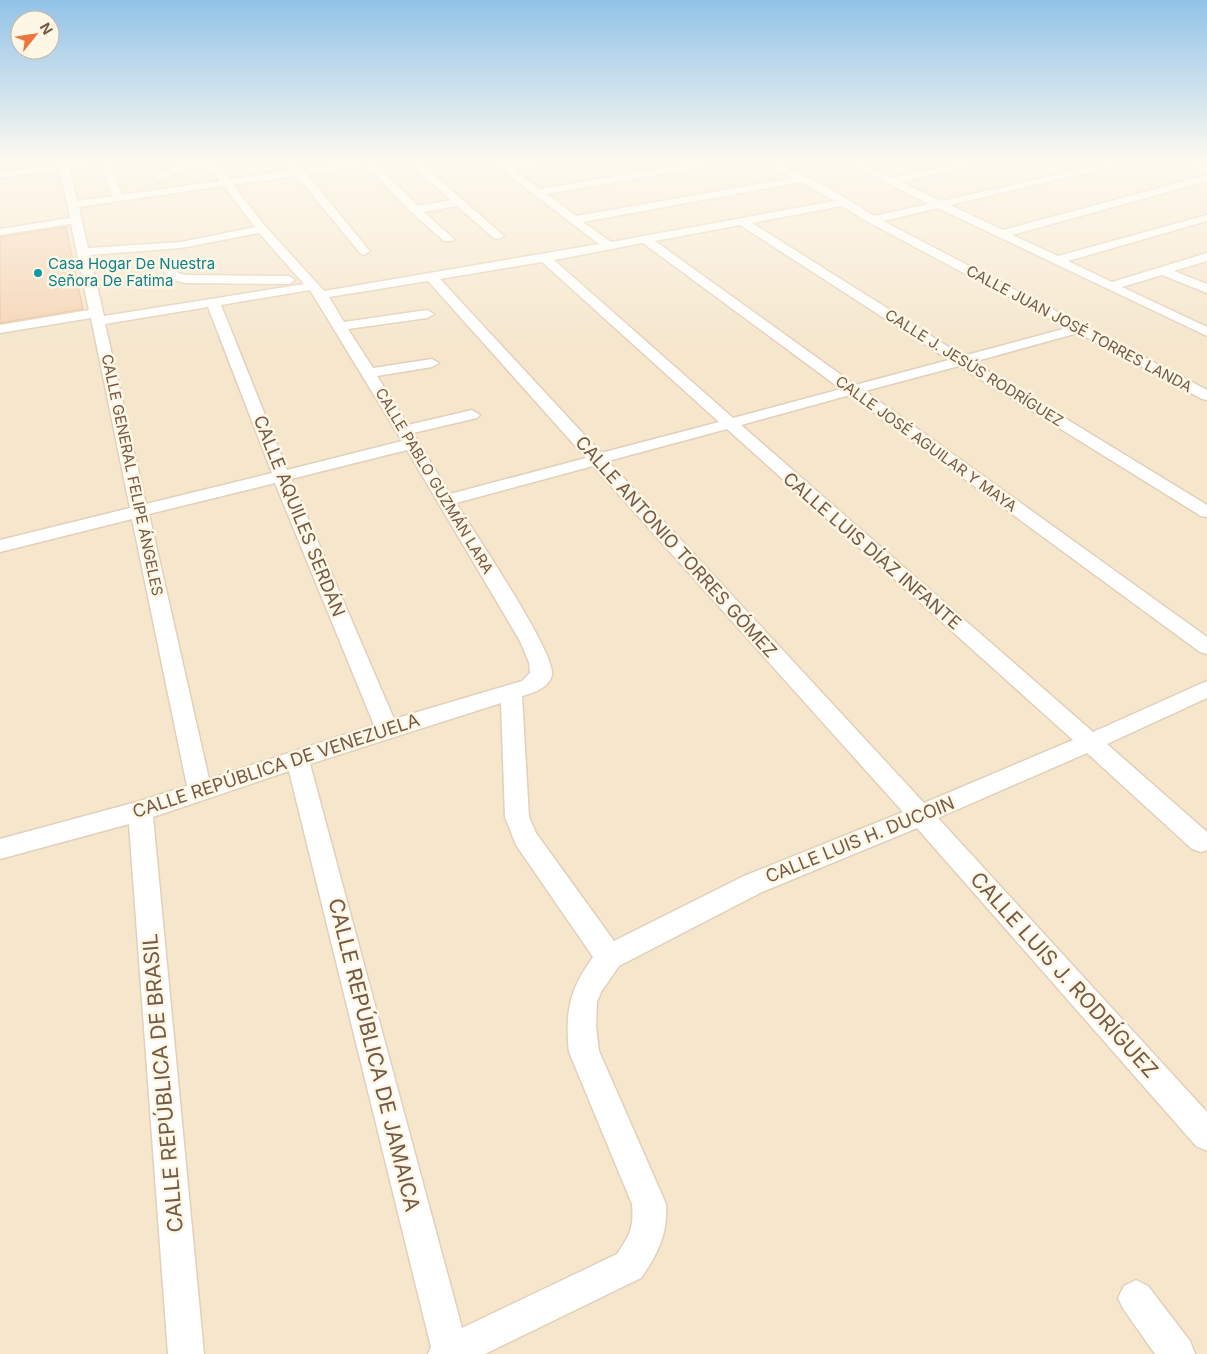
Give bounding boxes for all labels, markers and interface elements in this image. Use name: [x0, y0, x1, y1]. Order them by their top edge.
north arrow: [10, 10, 60, 60]
text: N: [37, 19, 57, 37]
place label: Casa Hogar De Nuestra Señora De Fatima: [48, 254, 215, 290]
street label: CALLE JUAN JOSÉ TORRES LANDA: [963, 261, 1195, 396]
marker: Casa Hogar De Nuestra Señora De Fatima: [32, 267, 44, 279]
street label: CALLE J. JESÚS RODRÍGUEZ: [882, 305, 1067, 430]
street label: CALLE GENERAL FELIPE ÁNGELES: [98, 352, 167, 597]
street label: CALLE JOSÉ AGUILAR Y MAYA: [832, 371, 1021, 516]
street label: CALLE PABLO GUZMÁN LARA: [371, 384, 498, 577]
street label: CALLE AQUILES SERDÁN: [249, 412, 350, 619]
street label: CALLE ANTONIO TORRES GÓMEZ: [571, 431, 782, 662]
street label: CALLE LUIS DÍAZ INFANTE: [779, 467, 966, 634]
street label: CALLE REPÚBLICA DE VENEZUELA: [129, 708, 422, 822]
street label: CALLE LUIS H. DUCOIN: [762, 792, 957, 887]
street label: CALLE LUIS J. RODRÍGUEZ: [965, 866, 1164, 1083]
street label: CALLE REPÚBLICA DE JAMAICA: [323, 896, 426, 1214]
street label: CALLE REPÚBLICA DE BRASIL: [136, 933, 188, 1234]

